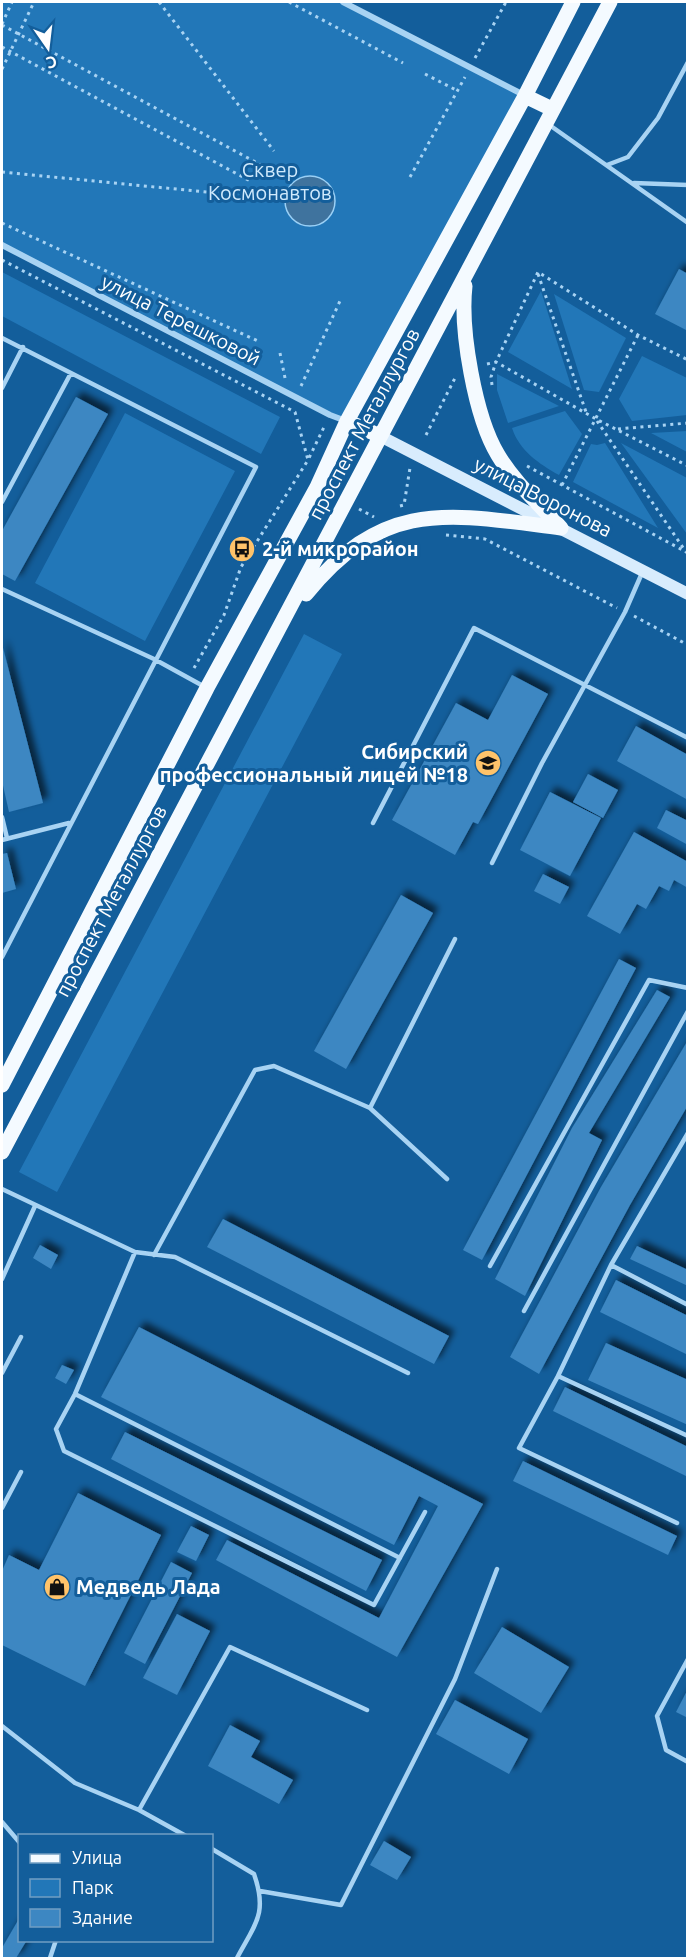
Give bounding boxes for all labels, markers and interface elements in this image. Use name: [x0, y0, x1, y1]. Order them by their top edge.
north arrow: [18, 18, 78, 78]
text: С: [44, 53, 59, 73]
park label: Сквер Космонавтов: [208, 158, 332, 204]
street label: улица Терешковой: [98, 269, 265, 370]
street label: проспект Металлургов: [303, 324, 424, 523]
street label: улица Воронова: [470, 452, 616, 541]
bus stop icon: 2-й микрорайон: [227, 534, 257, 564]
place label: 2-й микрорайон: [262, 537, 419, 560]
place label: Сибирский профессиональный лицей №18: [160, 740, 468, 786]
school or university icon: Сибирский профессиональный лицей №18: [473, 748, 503, 778]
street label: проспект Металлургов: [50, 801, 171, 1000]
shop icon: Медведь Лада: [42, 1572, 72, 1602]
place label: Медведь Лада: [76, 1575, 221, 1598]
legend: [18, 1834, 213, 1942]
text: Улица: [72, 1847, 122, 1867]
text: Парк: [72, 1877, 113, 1897]
text: Здание: [72, 1907, 133, 1927]

